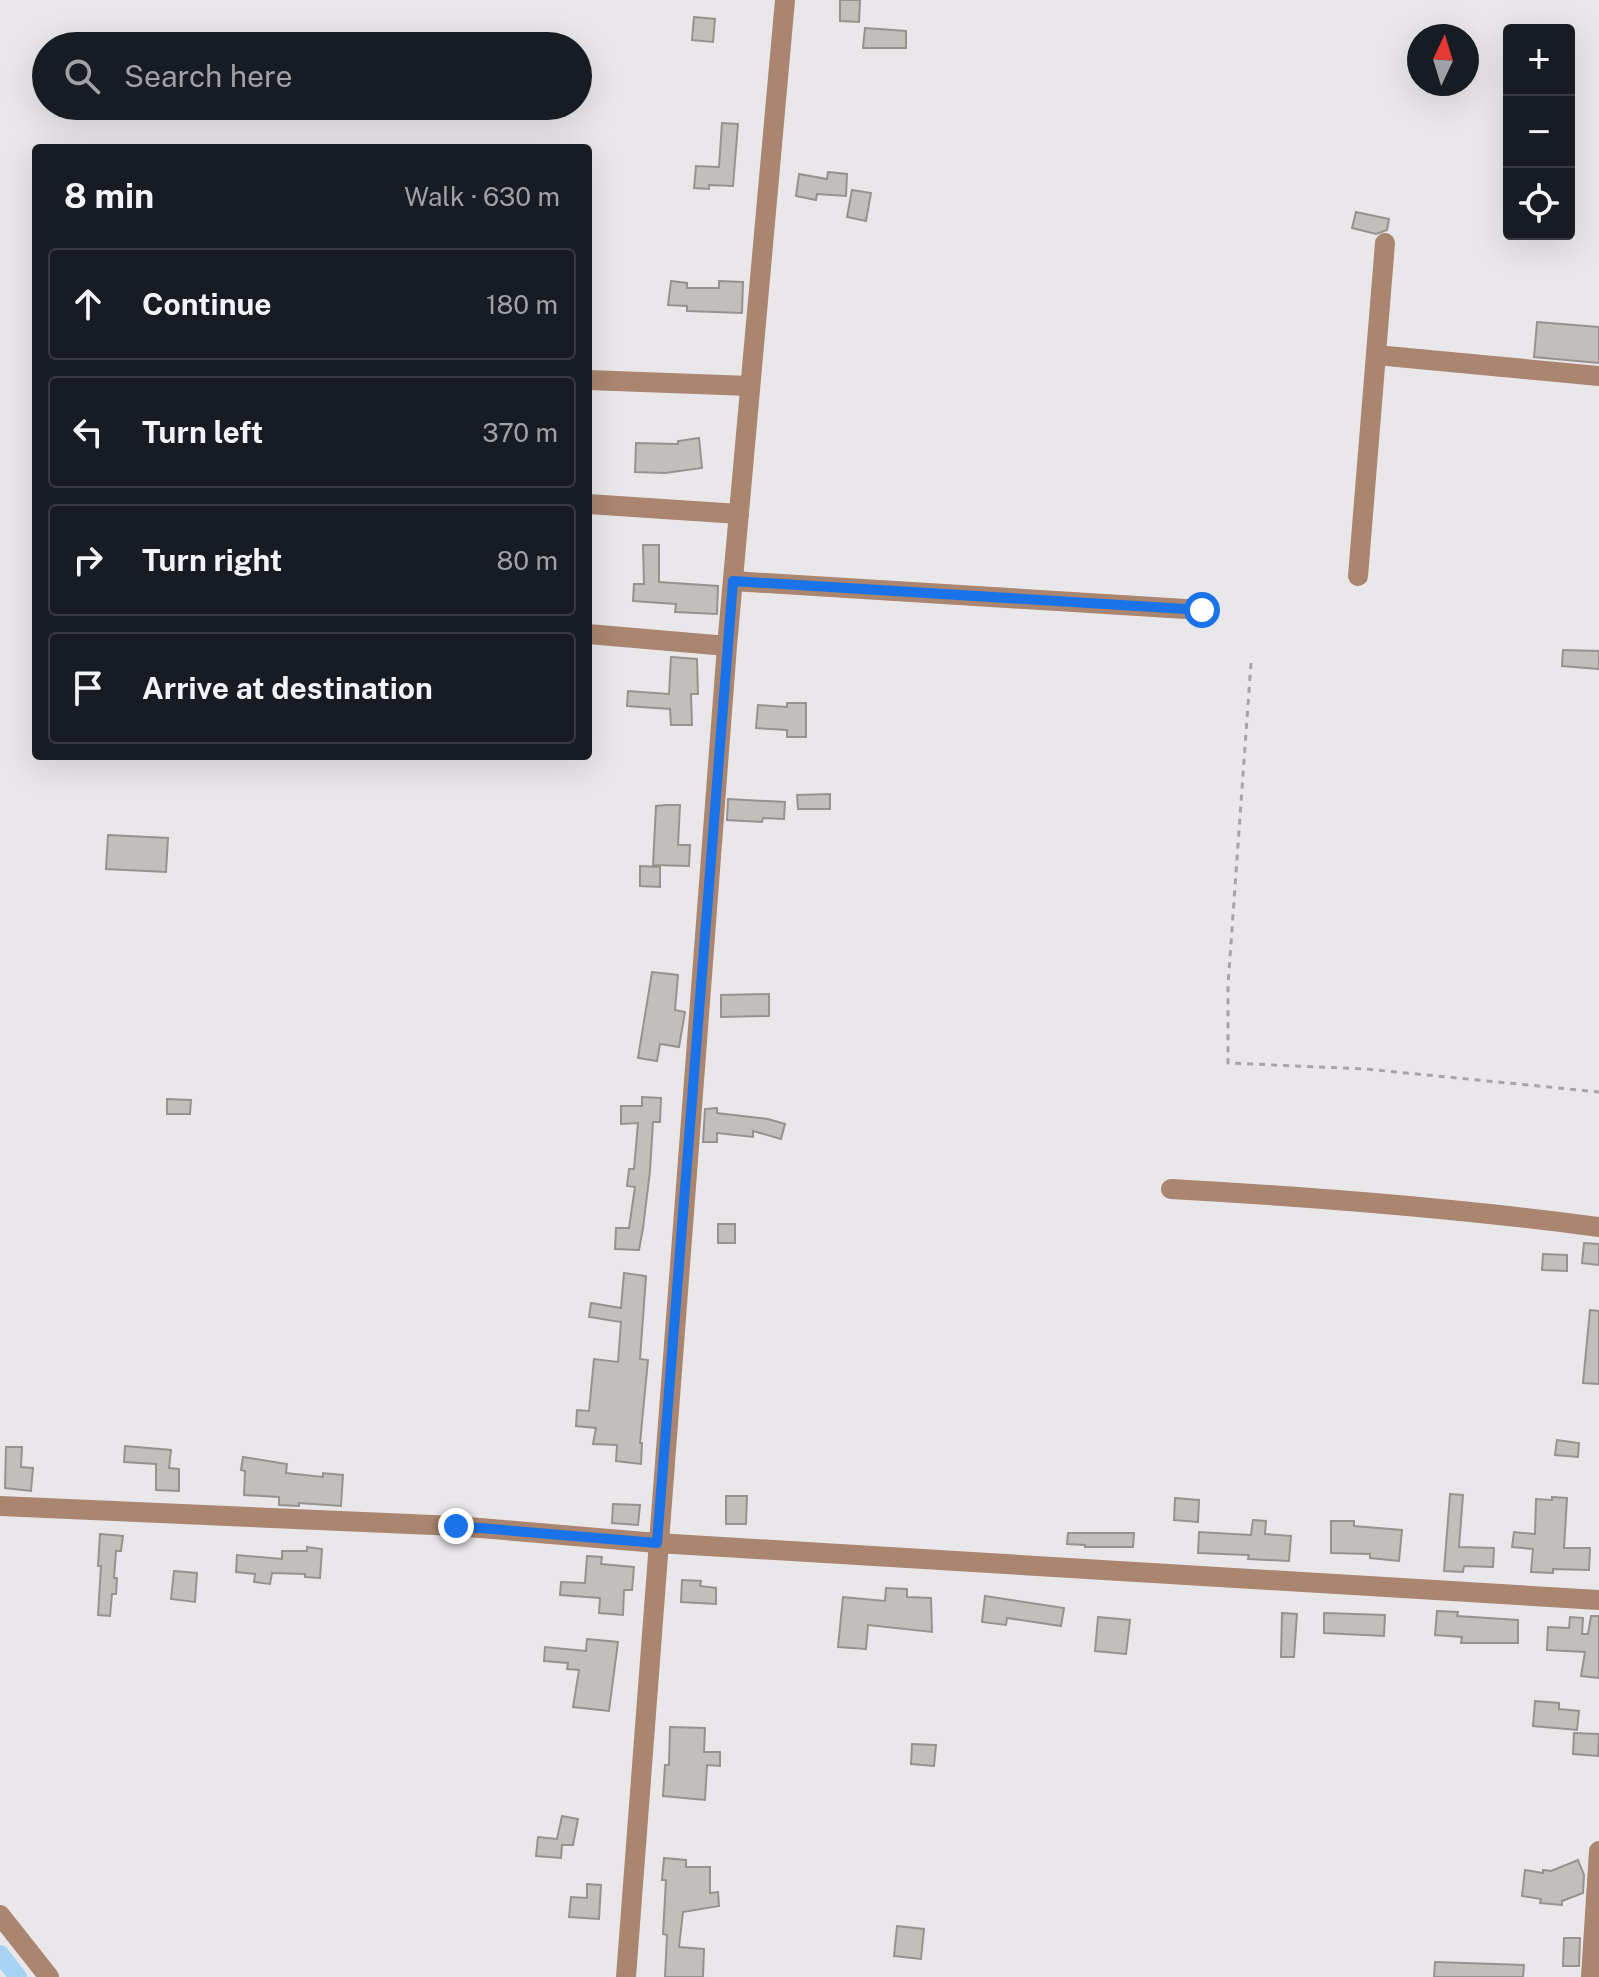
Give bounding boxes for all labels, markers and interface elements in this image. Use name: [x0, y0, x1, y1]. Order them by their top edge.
north arrow: [1407, 24, 1479, 96]
map controls: [1503, 24, 1575, 240]
button: +: [1503, 24, 1575, 96]
search box: [32, 32, 592, 120]
icon: search: [60, 54, 104, 98]
text: Search here: [124, 58, 292, 94]
button: −: [1503, 96, 1575, 168]
button: locate: [1503, 168, 1575, 240]
text: 8 min: [64, 176, 154, 216]
text: Walk · 630 m: [404, 181, 560, 212]
icon: ahead: [66, 282, 110, 326]
text: Continue: [142, 286, 272, 322]
text: 180 m: [486, 289, 558, 320]
icon: left: [66, 410, 110, 454]
text: Turn left: [142, 414, 263, 450]
text: 370 m: [482, 417, 558, 448]
icon: right: [66, 538, 110, 582]
text: Turn right: [142, 542, 282, 578]
text: 80 m: [497, 545, 558, 576]
route start: [1184, 592, 1220, 628]
icon: arrive: [66, 666, 110, 710]
text: Arrive at destination: [142, 670, 433, 706]
route end: [438, 1508, 474, 1544]

